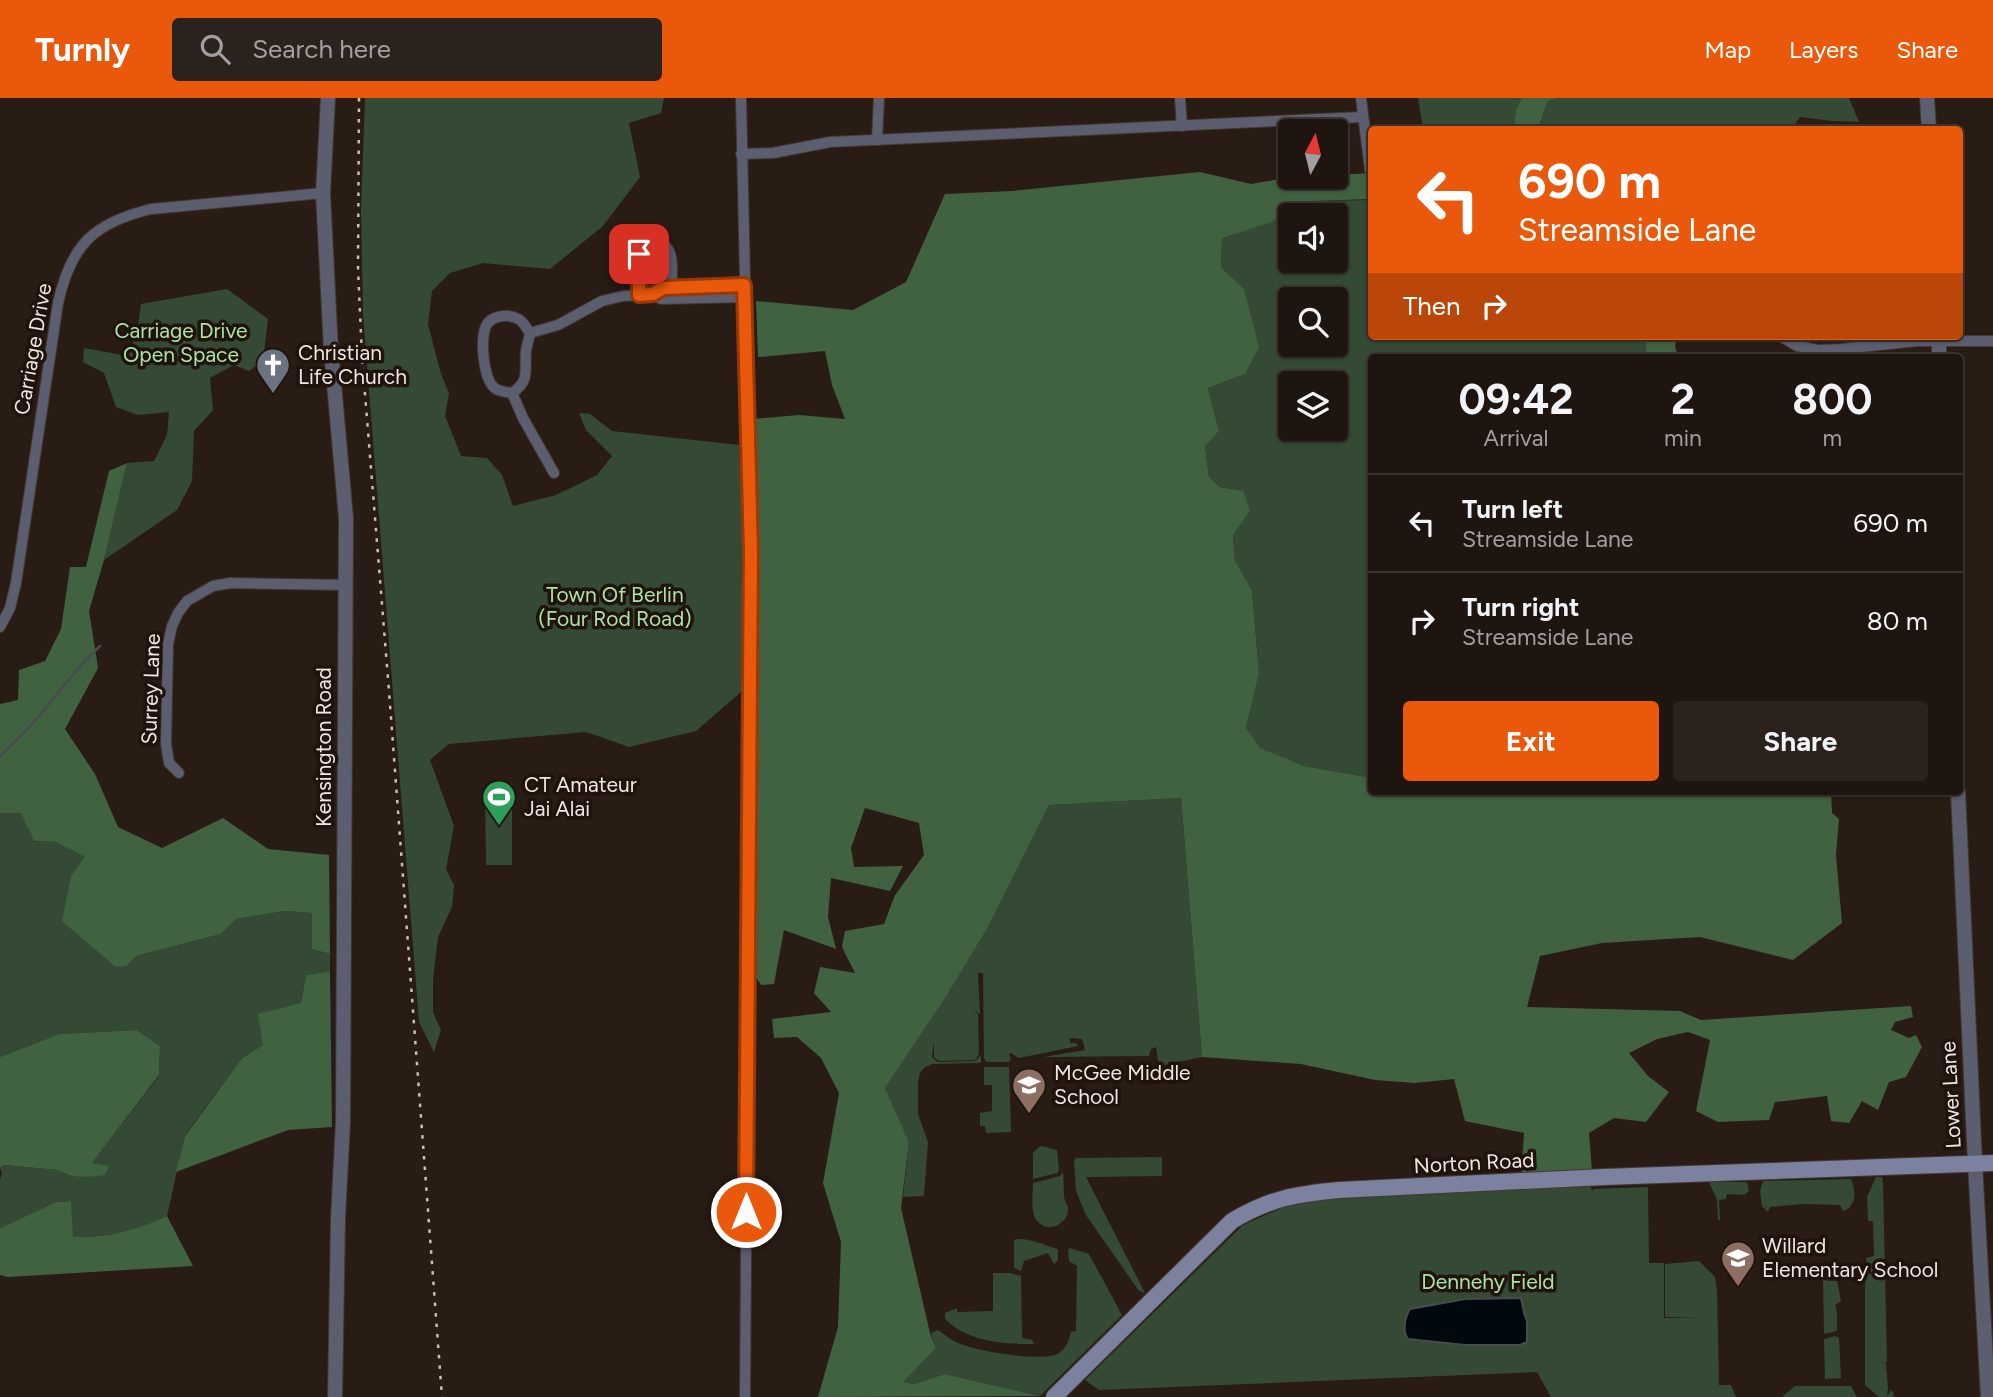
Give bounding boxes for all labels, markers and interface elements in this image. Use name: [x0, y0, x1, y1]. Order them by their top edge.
search box: [172, 18, 662, 81]
text: Turnly: [35, 30, 130, 69]
icon: search: [196, 30, 234, 68]
text: Search here: [252, 33, 391, 65]
text: Map: [1704, 35, 1751, 64]
text: Layers: [1789, 35, 1858, 64]
text: Share: [1896, 35, 1958, 64]
north arrow: [1278, 119, 1348, 189]
map controls: [1278, 119, 1348, 441]
text: 690 m: [1518, 151, 1661, 210]
icon: left: [1403, 154, 1494, 245]
button: sound: [1278, 203, 1348, 273]
text: Streamside Lane: [1518, 211, 1756, 249]
pin: [609, 224, 669, 284]
icon: arrive: [620, 235, 658, 273]
street label: Carriage Drive: [9, 281, 56, 417]
button: search: [1278, 287, 1348, 357]
icon: right: [1475, 287, 1513, 325]
text: Then: [1403, 290, 1461, 322]
park label: Carriage Drive Open Space: [114, 318, 248, 367]
place label: Christian Life Church: [298, 340, 407, 389]
church icon: Christian Life Church: [254, 346, 292, 395]
button: layers: [1278, 371, 1348, 441]
text: 09:42: [1458, 374, 1574, 425]
text: 2: [1671, 374, 1695, 425]
text: 800: [1792, 374, 1872, 425]
text: Arrival: [1484, 424, 1549, 452]
text: min: [1664, 424, 1702, 452]
text: m: [1823, 424, 1842, 452]
text: Turn left: [1462, 493, 1563, 525]
icon: left: [1403, 504, 1441, 542]
text: 690 m: [1853, 507, 1928, 539]
text: Streamside Lane: [1462, 525, 1633, 553]
park label: Town Of Berlin (Four Rod Road): [538, 582, 692, 631]
text: Turn right: [1462, 591, 1579, 623]
icon: right: [1403, 602, 1441, 640]
text: 80 m: [1867, 605, 1928, 637]
text: Streamside Lane: [1462, 623, 1633, 651]
street label: Surrey Lane: [136, 633, 165, 745]
street label: Kensington Road: [311, 667, 336, 827]
button: Exit: [1403, 701, 1659, 781]
button: Share: [1673, 701, 1928, 781]
place label: CT Amateur Jai Alai: [524, 772, 637, 821]
sports icon: CT Amateur Jai Alai: [480, 778, 518, 827]
street label: Lower Lane: [1935, 1041, 1966, 1149]
place label: McGee Middle School: [1054, 1060, 1191, 1109]
school or university icon: McGee Middle School: [1010, 1066, 1048, 1115]
street label: Norton Road: [1413, 1147, 1535, 1178]
position arrow: [709, 1175, 783, 1249]
place label: Willard Elementary School: [1762, 1233, 1938, 1282]
school or university icon: Willard Elementary School: [1719, 1239, 1757, 1288]
park label: Dennehy Field: [1421, 1269, 1555, 1294]

